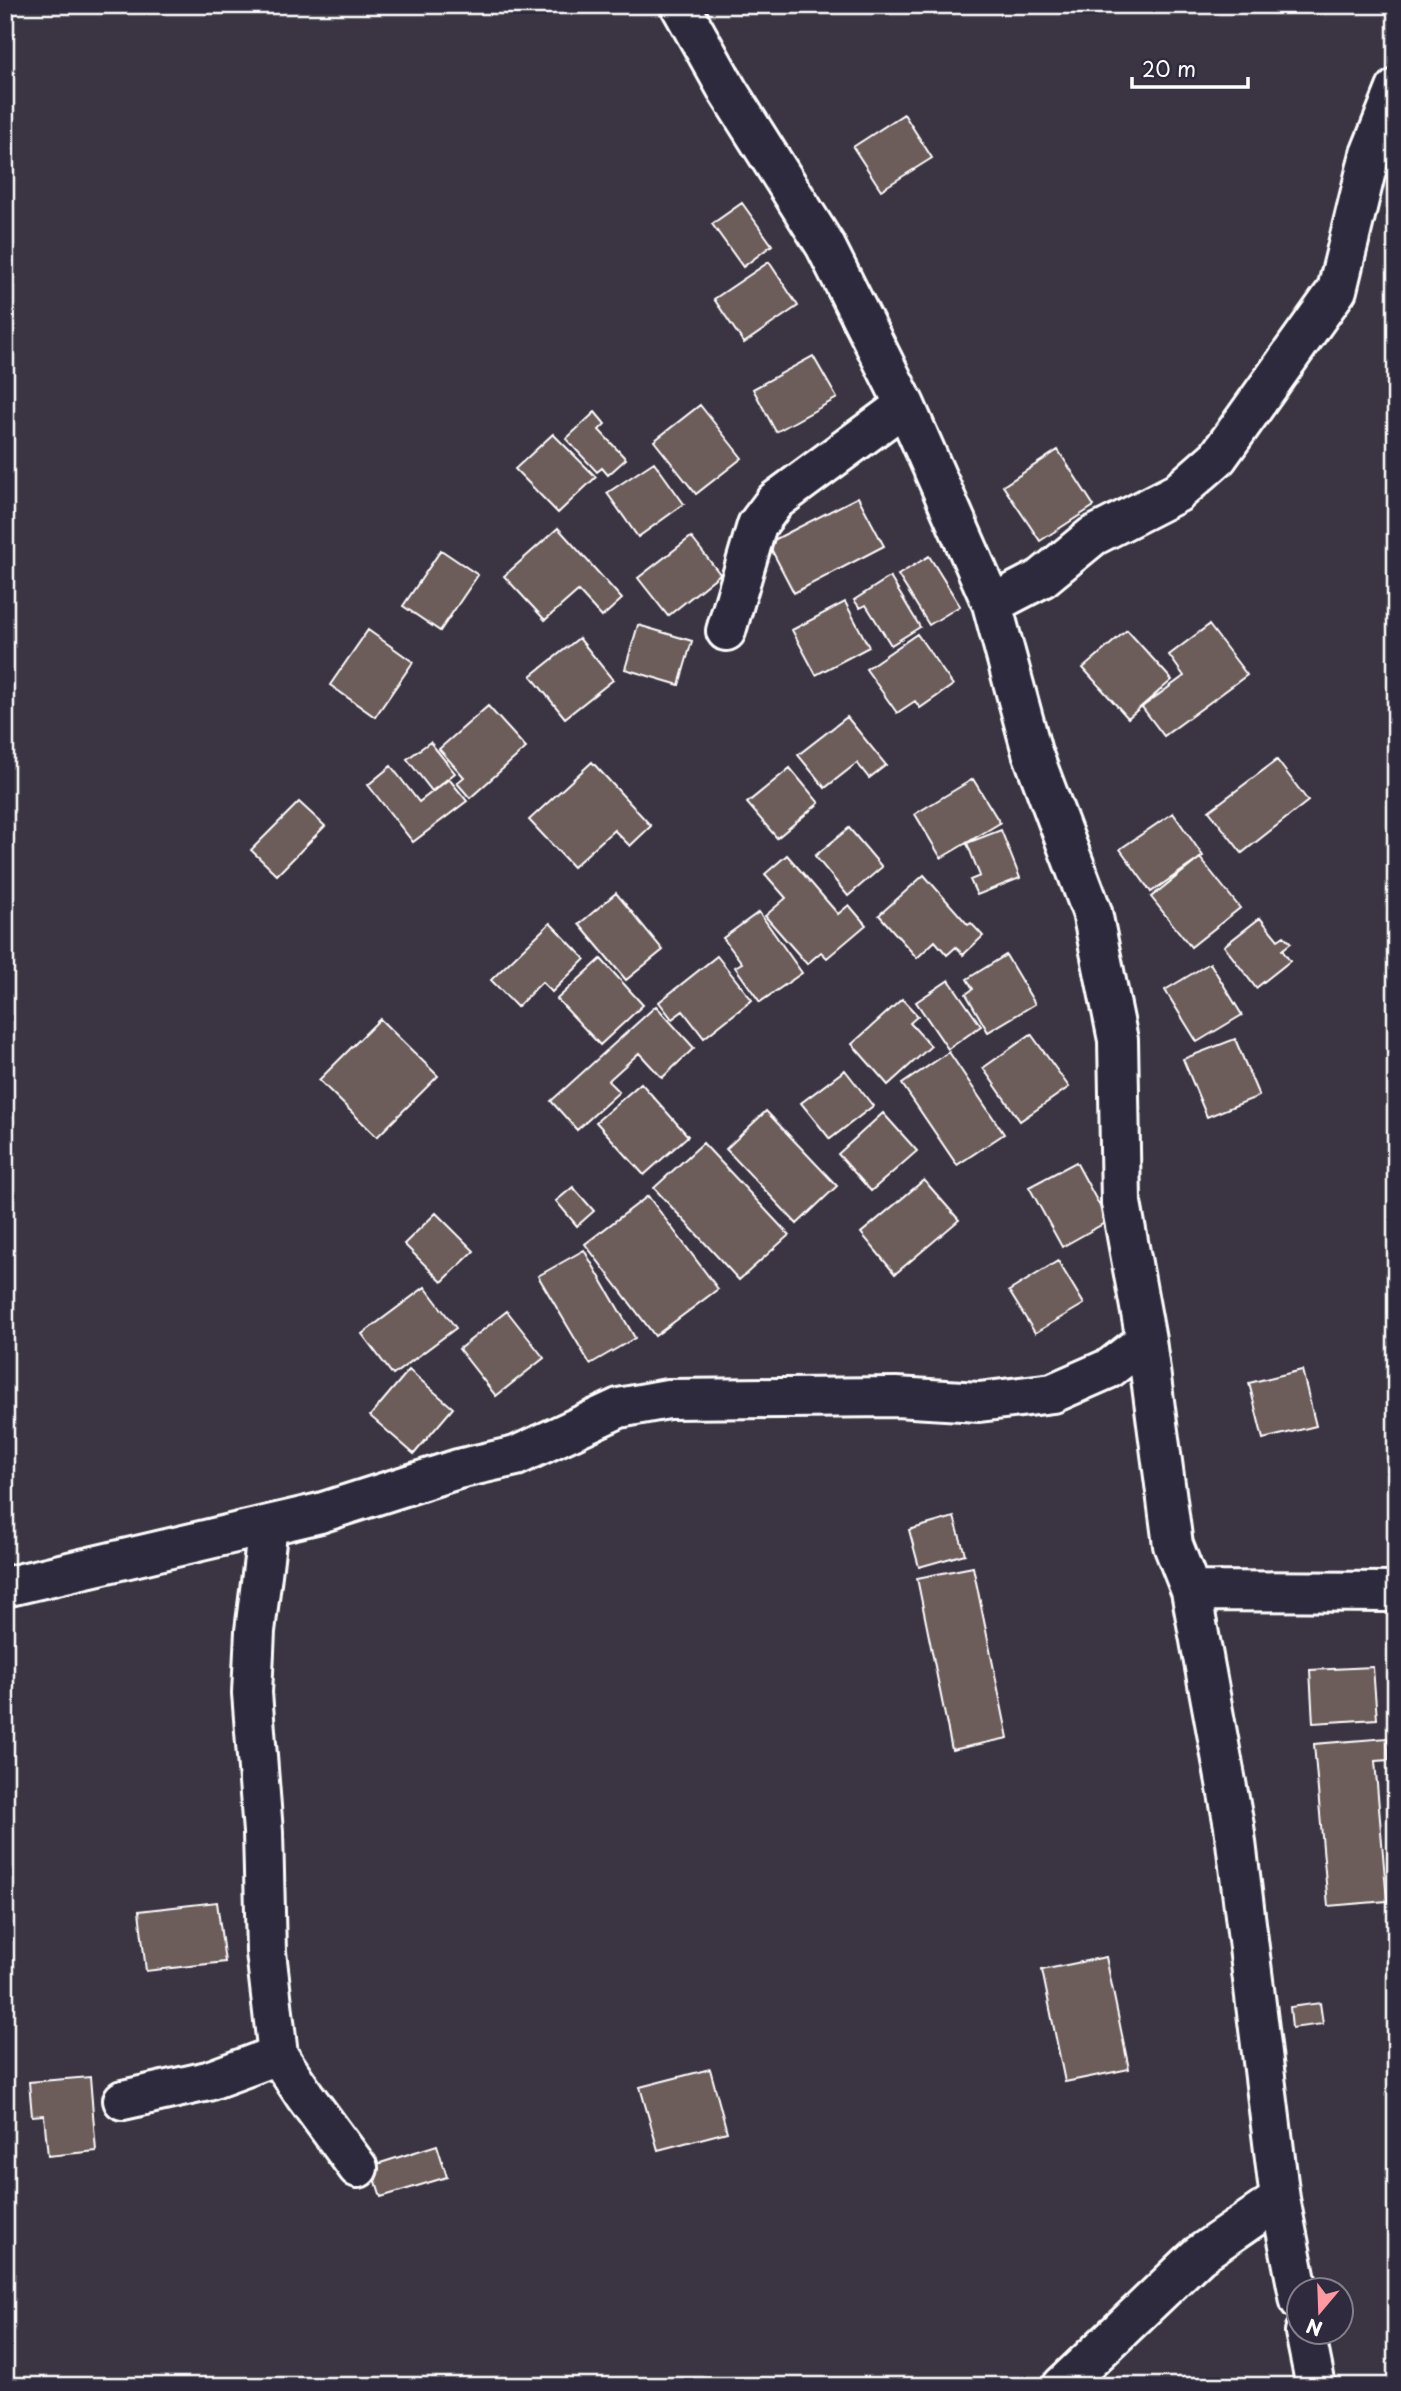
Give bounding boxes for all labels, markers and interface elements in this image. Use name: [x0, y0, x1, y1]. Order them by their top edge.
scale bar: [1132, 46, 1247, 90]
text: 20 m: [1142, 52, 1196, 84]
north arrow: [1286, 2276, 1356, 2346]
text: N: [1302, 2312, 1326, 2344]

